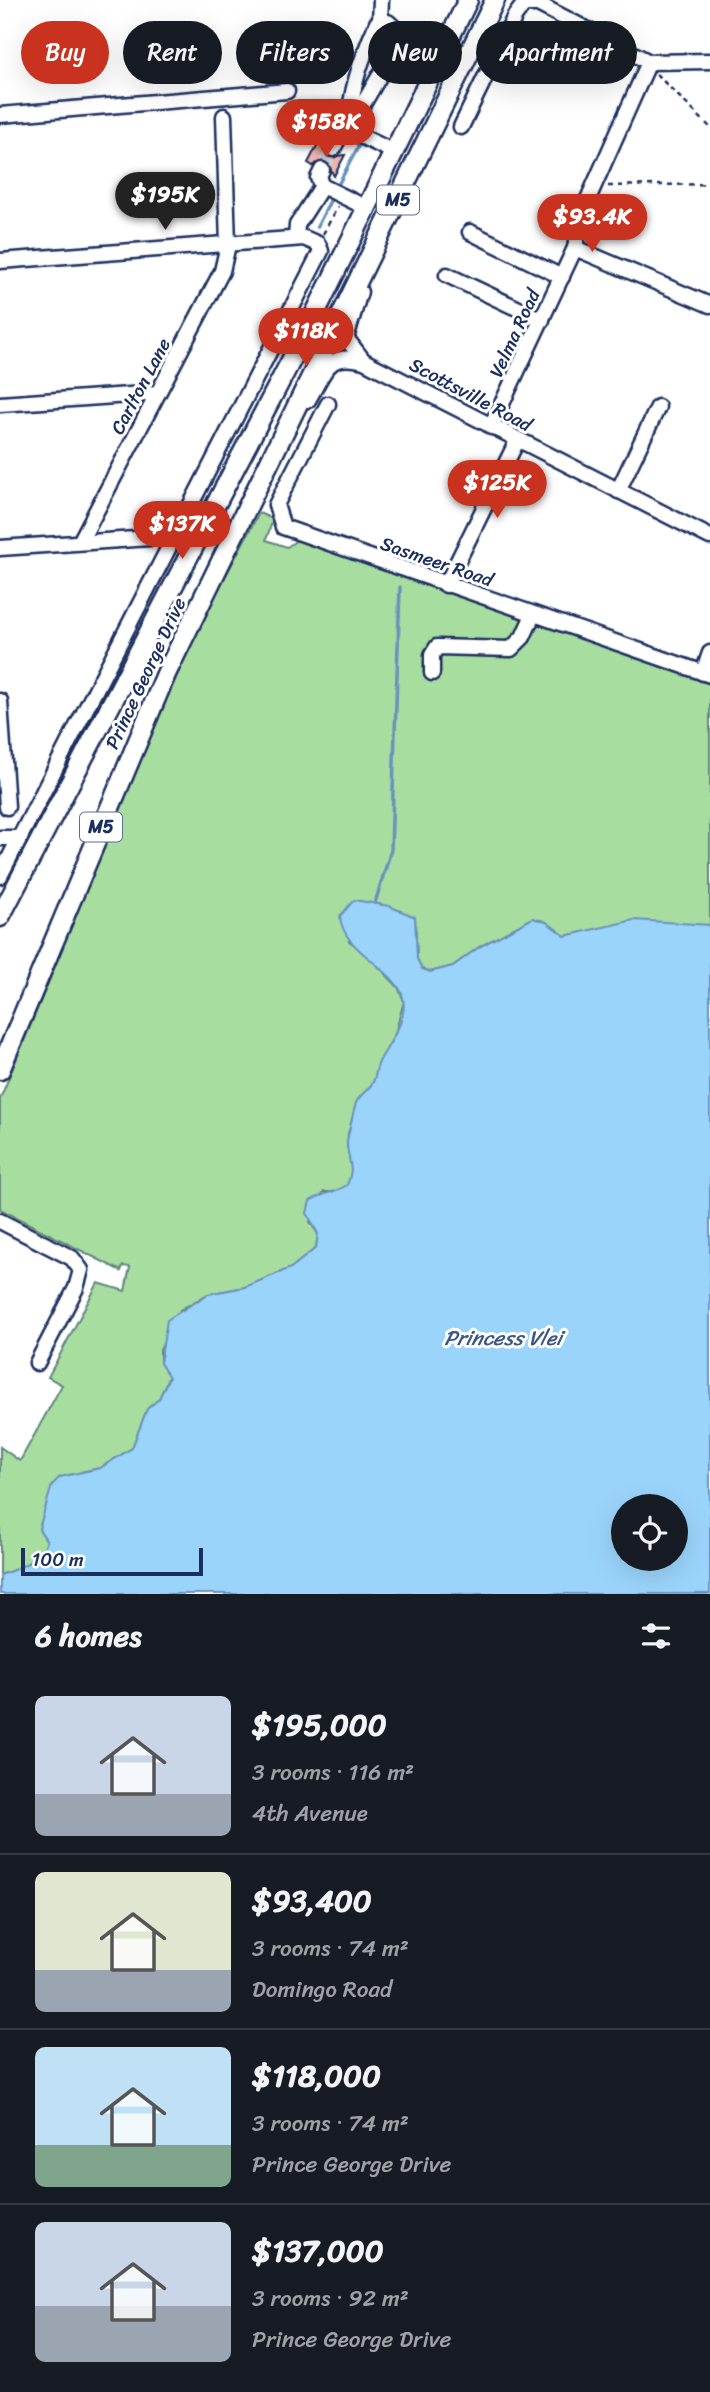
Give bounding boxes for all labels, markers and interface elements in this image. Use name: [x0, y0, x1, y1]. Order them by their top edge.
chip: Buy: [21, 21, 109, 84]
chip: Rent: [123, 21, 222, 84]
chip: Filters: [236, 21, 354, 84]
chip: New: [368, 21, 462, 84]
chip: Apartment: [476, 21, 637, 84]
pin: $158K: [277, 100, 375, 159]
text: $158K: [292, 101, 360, 142]
pin: $195K: [116, 173, 214, 232]
text: $195K: [131, 174, 199, 215]
road number: M5: [377, 186, 419, 215]
pin: $93.4K: [535, 194, 649, 254]
text: $93.4K: [553, 196, 631, 237]
street label: Velma Road: [480, 282, 550, 383]
pin: $118K: [257, 308, 355, 368]
text: $118K: [274, 310, 338, 351]
street label: Carlton Lane: [101, 332, 180, 441]
street label: Scottsville Road: [403, 348, 540, 442]
pin: $125K: [448, 461, 546, 520]
text: $125K: [464, 462, 530, 503]
pin: $137K: [133, 502, 231, 561]
text: $137K: [149, 503, 215, 544]
street label: Sasmeer Road: [376, 527, 499, 597]
street label: Prince George Drive: [96, 591, 195, 755]
road number: M5: [80, 812, 122, 842]
water label: Princess Vlei: [444, 1319, 566, 1357]
map controls: [611, 1494, 688, 1571]
button: locate: [611, 1494, 688, 1571]
text: 100 m: [32, 1543, 84, 1576]
scale bar: [21, 1545, 203, 1577]
text: 6 homes: [35, 1609, 142, 1663]
icon: filters: [637, 1617, 675, 1655]
text: $195,000: [252, 1698, 387, 1752]
icon: home: [91, 1724, 175, 1808]
text: 3 rooms · 116 m²: [252, 1752, 414, 1793]
text: 4th Avenue: [252, 1793, 368, 1834]
text: $93,400: [252, 1874, 372, 1928]
icon: home: [91, 1900, 175, 1984]
text: 3 rooms · 74 m²: [252, 1928, 409, 1969]
text: Domingo Road: [252, 1969, 392, 2010]
text: $118,000: [252, 2049, 381, 2103]
icon: home: [91, 2075, 175, 2159]
text: 3 rooms · 74 m²: [252, 2103, 409, 2144]
text: Prince George Drive: [252, 2144, 451, 2185]
text: $137,000: [252, 2224, 384, 2278]
icon: home: [91, 2250, 175, 2334]
text: 3 rooms · 92 m²: [252, 2278, 409, 2319]
text: Prince George Drive: [252, 2319, 451, 2360]

